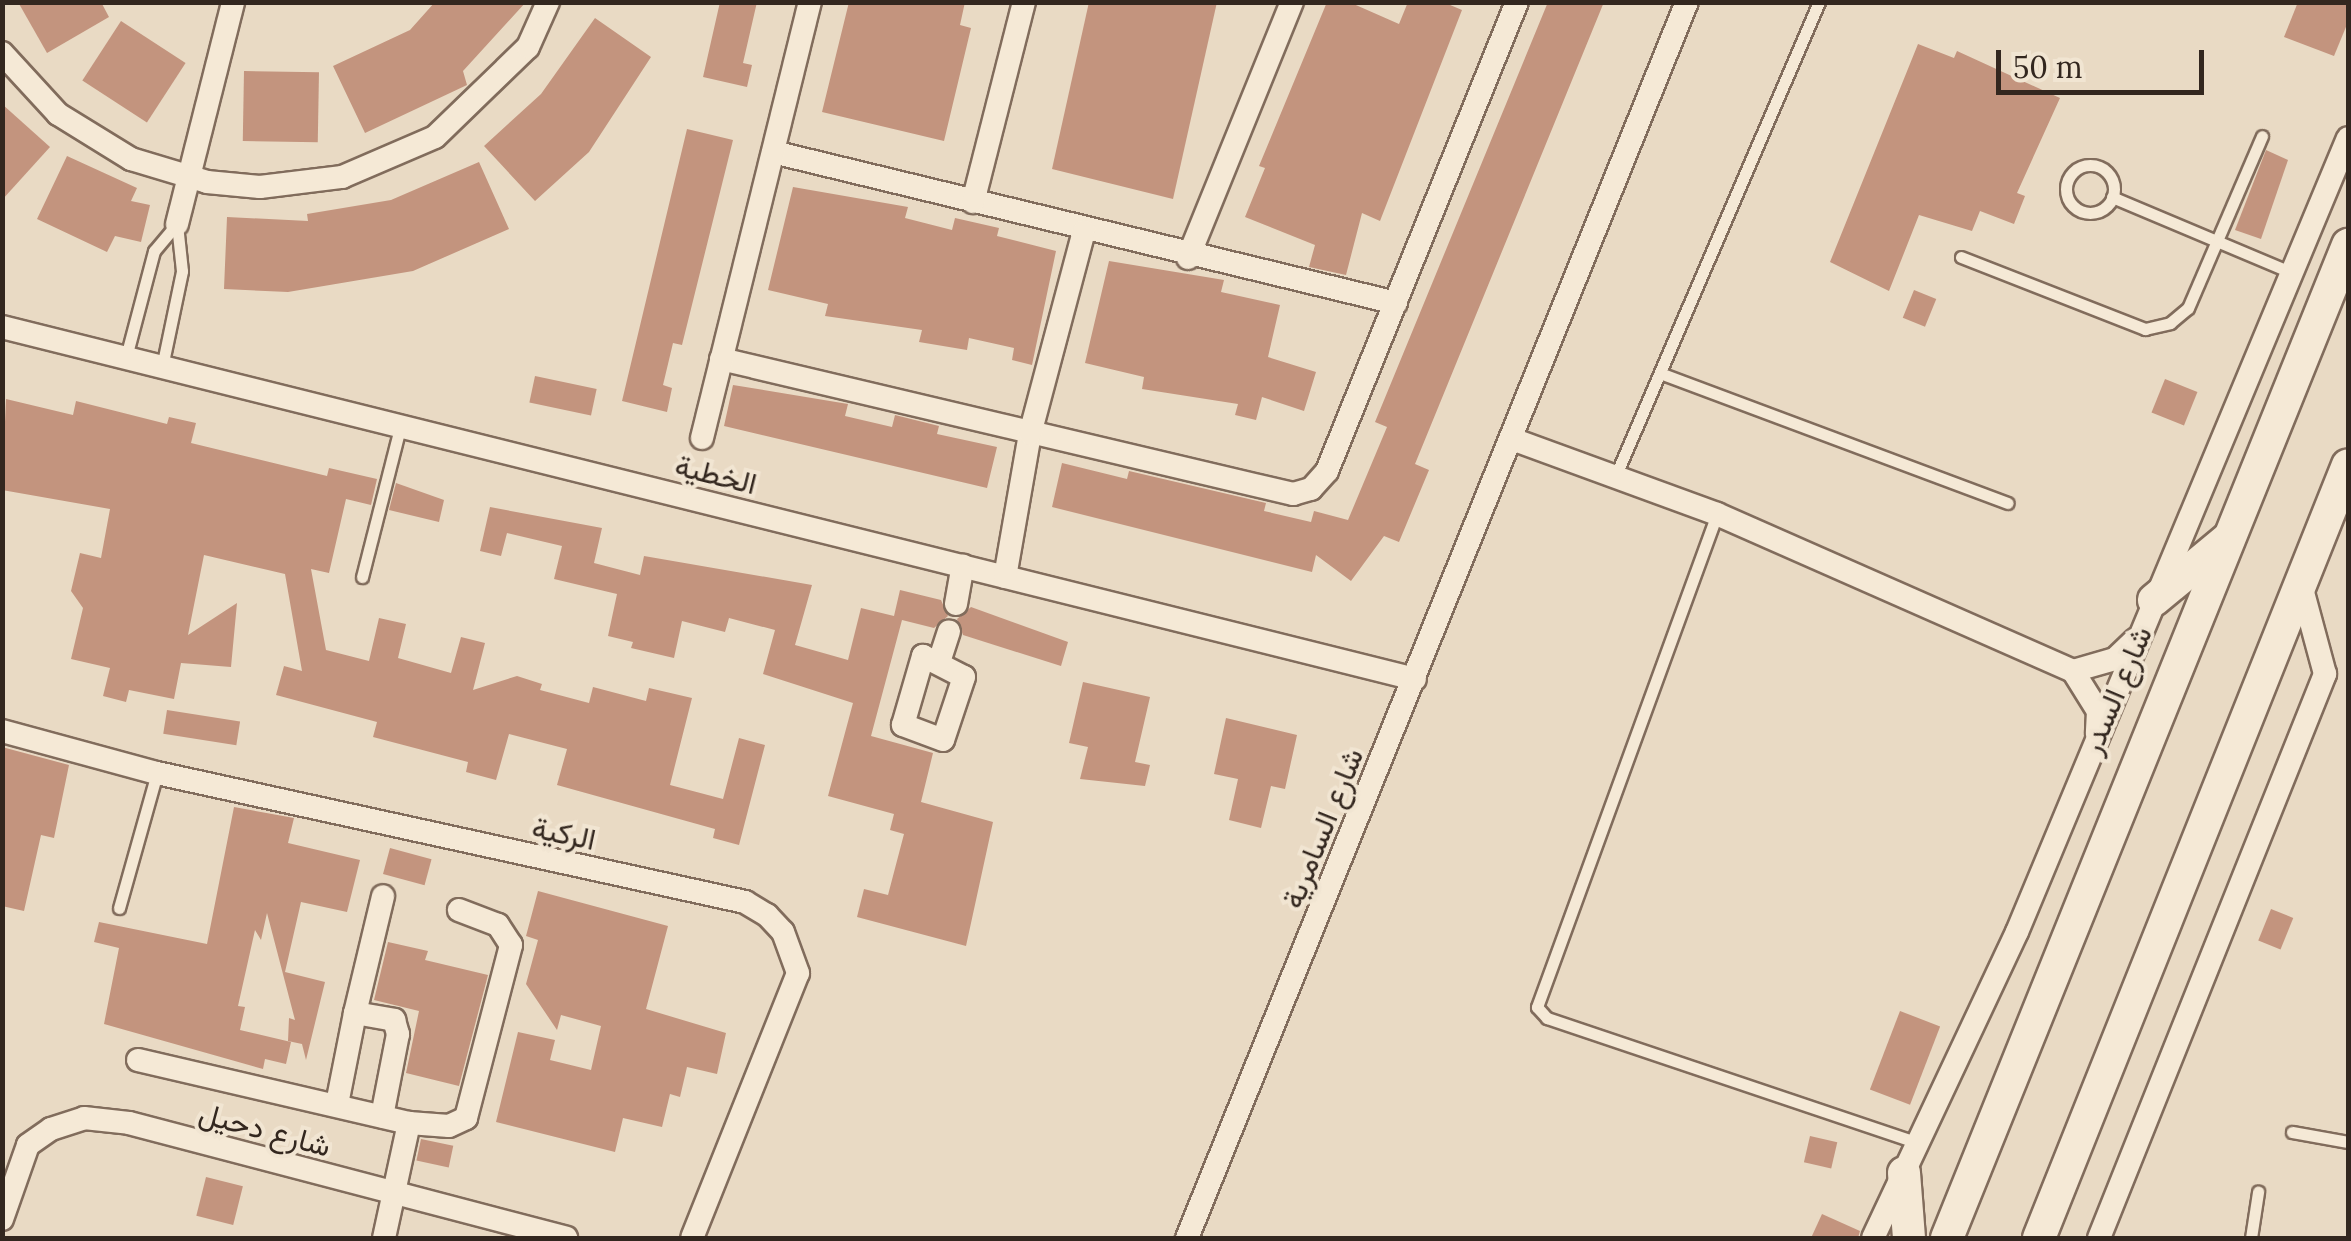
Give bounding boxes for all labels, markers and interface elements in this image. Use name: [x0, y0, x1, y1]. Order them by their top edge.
scale bar: [2001, 30, 2208, 92]
text: 50 m: [2013, 48, 2083, 86]
street label: الخطية: [672, 447, 760, 501]
street label: شارع السدر: [2073, 621, 2159, 759]
street label: شارع السامرية: [1274, 743, 1370, 913]
street label: الركية: [529, 809, 599, 857]
street label: شارع دحيل: [195, 1094, 335, 1164]

